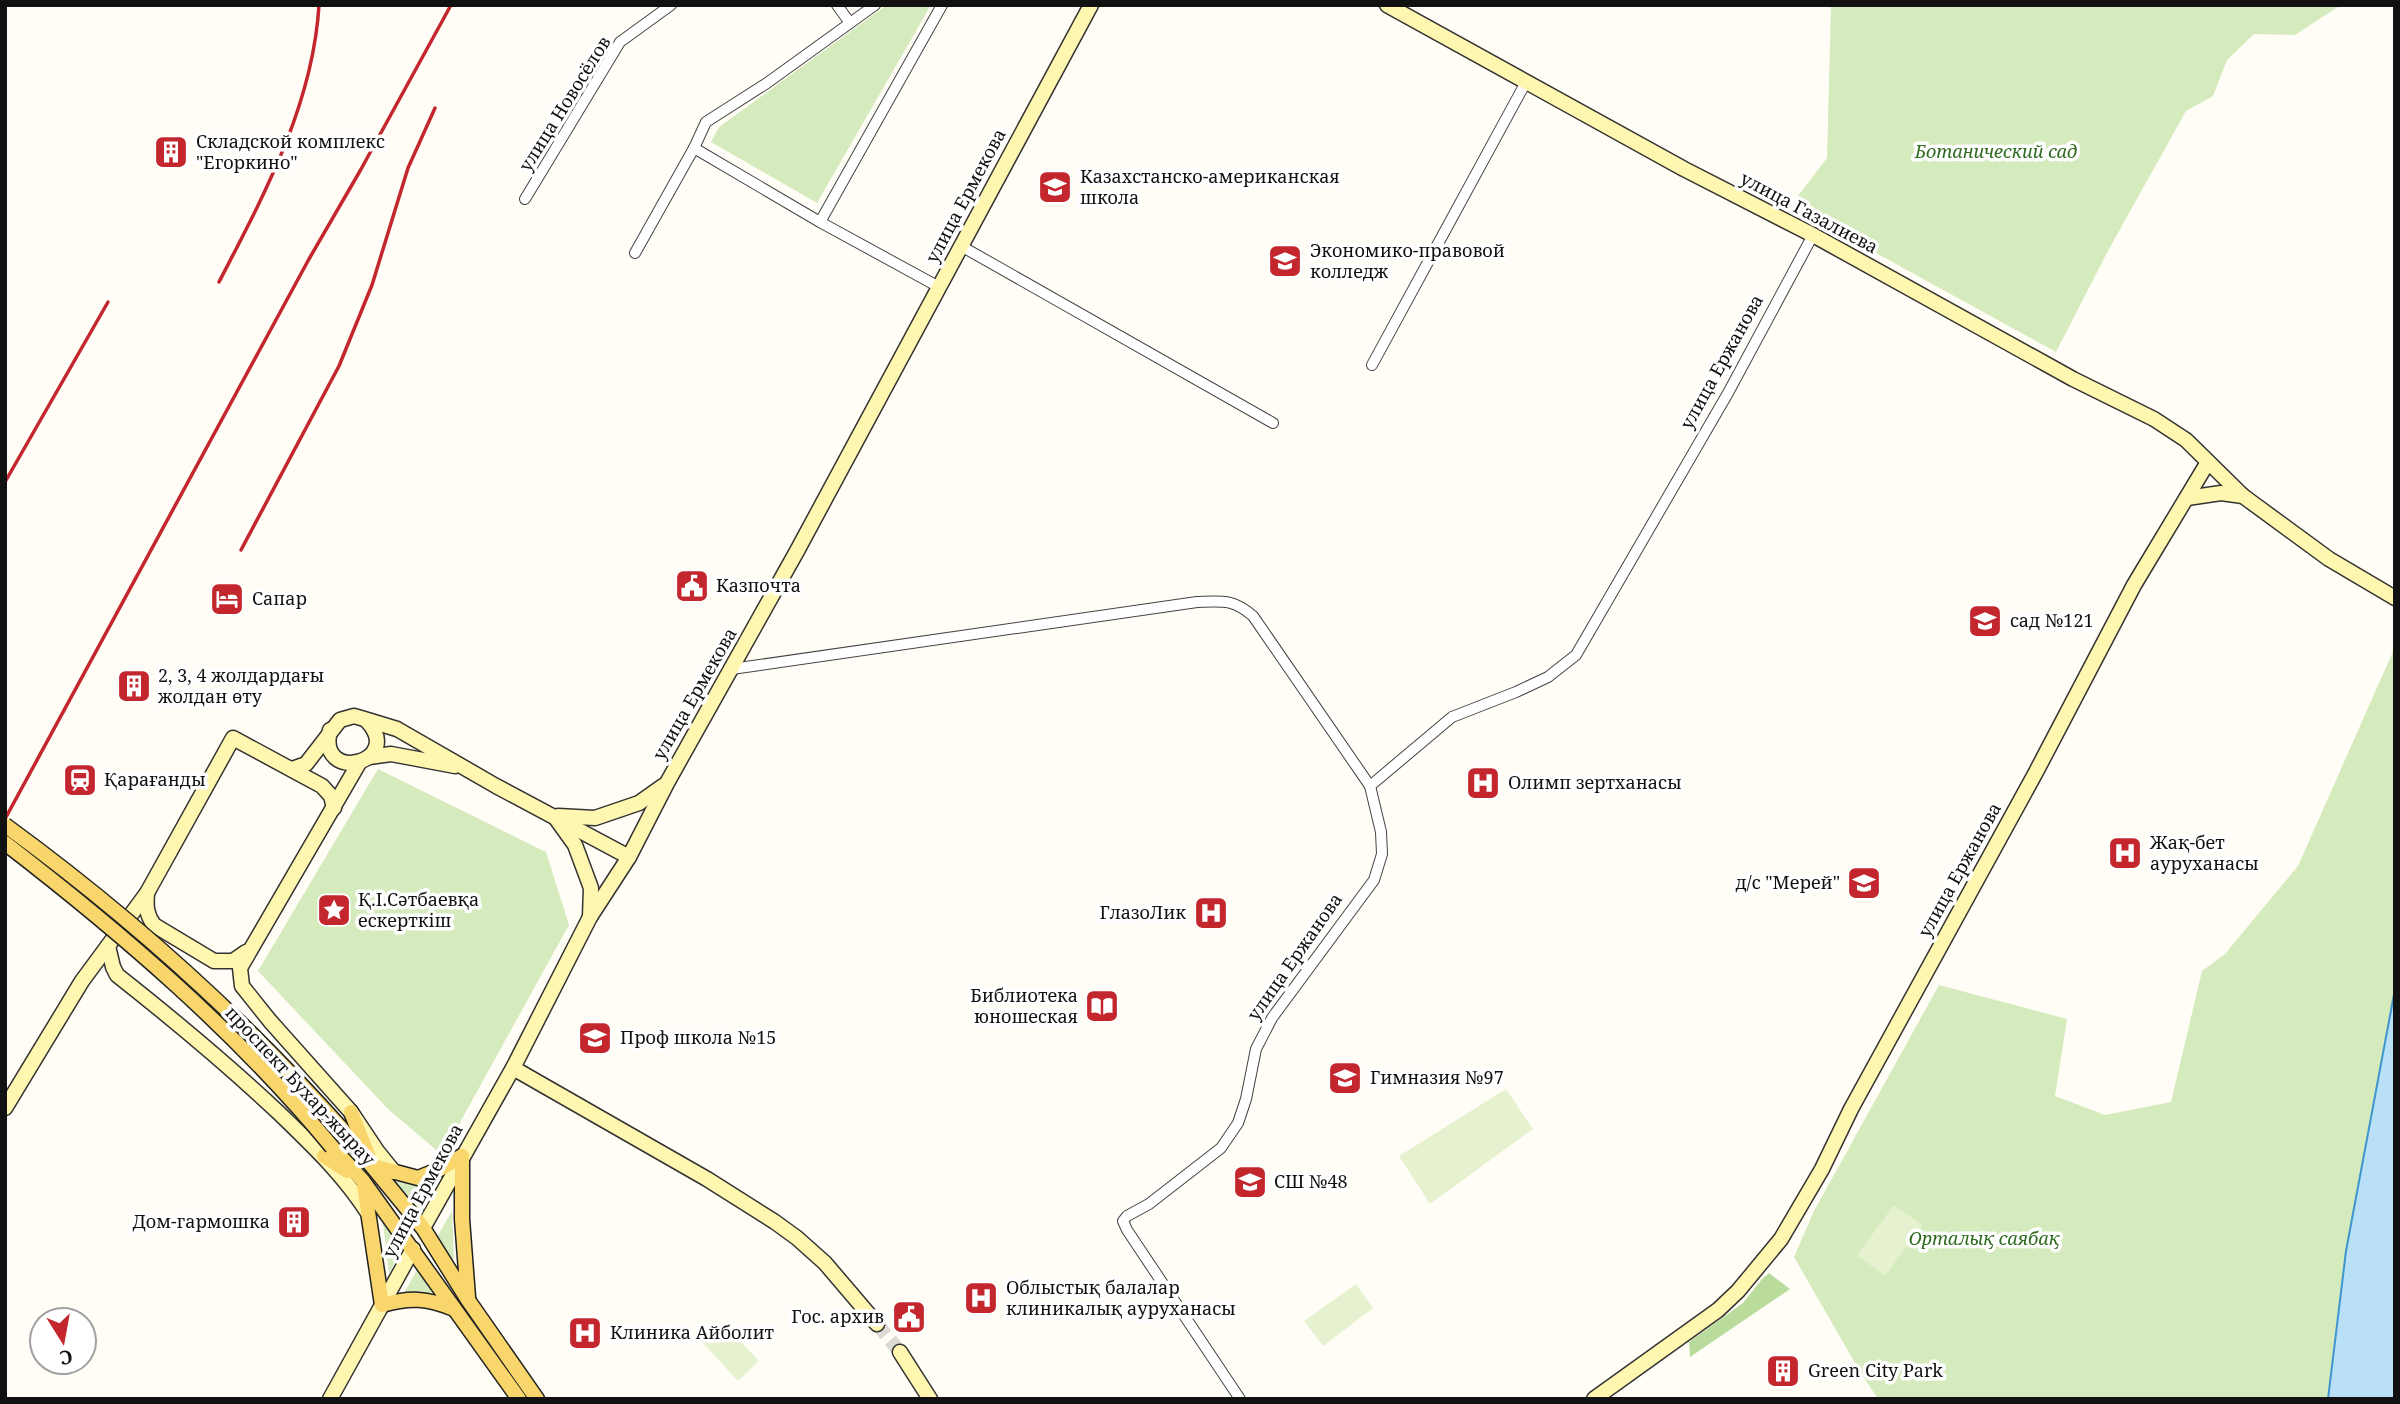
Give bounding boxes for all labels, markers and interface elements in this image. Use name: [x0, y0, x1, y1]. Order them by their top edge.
street label: улица Новосёлов: [513, 31, 615, 176]
street label: улица Ермекова: [920, 124, 1011, 267]
place label: Складской комплекс "Егоркино": [196, 129, 385, 174]
building icon: Складской комплекс "Егоркино": [152, 133, 190, 171]
park label: Ботанический сад: [1914, 139, 2077, 163]
place label: Казахстанско-американская школа: [1080, 164, 1340, 209]
street label: улица Газалиева: [1737, 166, 1882, 259]
school or university icon: Казахстанско-американская школа: [1036, 168, 1074, 206]
place label: Экономико-правовой колледж: [1310, 238, 1505, 283]
school or university icon: Экономико-правовой колледж: [1266, 242, 1304, 280]
street label: улица Ержанова: [1674, 290, 1768, 433]
public building icon: Казпочта: [673, 567, 711, 605]
place label: Казпочта: [716, 573, 801, 597]
hotel icon: Сапар: [208, 580, 246, 618]
place label: Сапар: [252, 586, 307, 610]
school or university icon: сад №121: [1966, 602, 2004, 640]
place label: сад №121: [2010, 608, 2094, 632]
street label: улица Ермекова: [647, 623, 742, 764]
place label: 2, 3, 4 жолдардағы жолдан өту: [158, 663, 324, 708]
building icon: 2, 3, 4 жолдардағы жолдан өту: [115, 667, 153, 705]
station icon: Қарағанды: [61, 761, 99, 799]
hospital icon: Олимп зертханасы: [1464, 764, 1502, 802]
place label: Қарағанды: [104, 767, 206, 791]
place label: Олимп зертханасы: [1508, 770, 1682, 794]
street label: улица Ержанова: [1912, 798, 2006, 941]
place label: Жақ-бет ауруханасы: [2149, 830, 2259, 875]
hospital icon: Жақ-бет ауруханасы: [2106, 834, 2144, 872]
school or university icon: д/с "Мерей": [1845, 864, 1883, 902]
place label: д/с "Мерей": [1735, 870, 1840, 894]
place label: Қ.І.Сәтбаевқа ескерткіш: [358, 887, 479, 932]
street label: улица Ержанова: [1241, 888, 1347, 1025]
place icon: Қ.І.Сәтбаевқа ескерткіш: [315, 891, 353, 929]
hospital icon: ГлазоЛик: [1192, 894, 1230, 932]
place label: ГлазоЛик: [1100, 900, 1186, 924]
place label: Библиотека юношеская: [970, 983, 1078, 1028]
library icon: Библиотека юношеская: [1083, 987, 1121, 1025]
street label: проспект Бухар-жырау: [221, 1001, 381, 1171]
school or university icon: Проф школа №15: [576, 1019, 614, 1057]
place label: Проф школа №15: [620, 1025, 776, 1049]
school or university icon: Гимназия №97: [1326, 1059, 1364, 1097]
place label: Гимназия №97: [1370, 1065, 1504, 1089]
street label: улица Ермекова: [377, 1119, 468, 1262]
school or university icon: СШ №48: [1231, 1163, 1269, 1201]
place label: СШ №48: [1274, 1169, 1348, 1193]
building icon: Дом-гармошка: [275, 1203, 313, 1241]
place label: Дом-гармошка: [132, 1209, 270, 1233]
park label: Орталық саябақ: [1908, 1226, 2060, 1250]
place label: Облыстық балалар клиникалық ауруханасы: [1006, 1275, 1236, 1320]
hospital icon: Облыстық балалар клиникалық ауруханасы: [962, 1279, 1000, 1317]
public building icon: Гос. архив: [890, 1298, 928, 1336]
place label: Гос. архив: [791, 1304, 884, 1328]
north arrow: [28, 1306, 98, 1376]
hospital icon: Клиника Айболит: [566, 1314, 604, 1352]
place label: Клиника Айболит: [610, 1320, 775, 1344]
text: С: [58, 1344, 75, 1372]
building icon: Green City Park: [1764, 1352, 1802, 1390]
place label: Green City Park: [1808, 1358, 1943, 1382]

